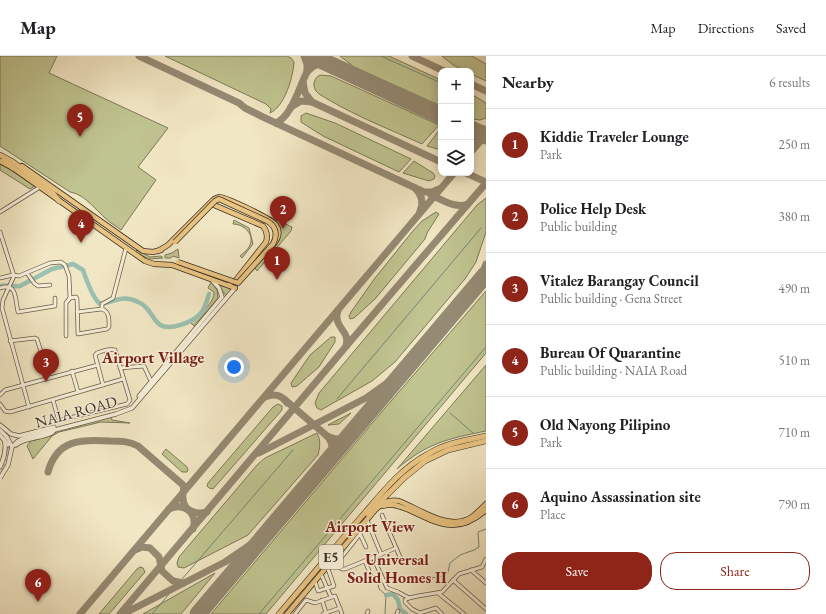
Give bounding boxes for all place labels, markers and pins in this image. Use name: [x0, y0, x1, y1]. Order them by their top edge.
pin: 5: [67, 104, 93, 137]
pin: 2: [270, 196, 296, 229]
pin: 4: [68, 210, 94, 243]
pin: 1: [264, 247, 290, 280]
pin: 3: [33, 349, 59, 382]
pin: 6: [25, 569, 51, 602]

